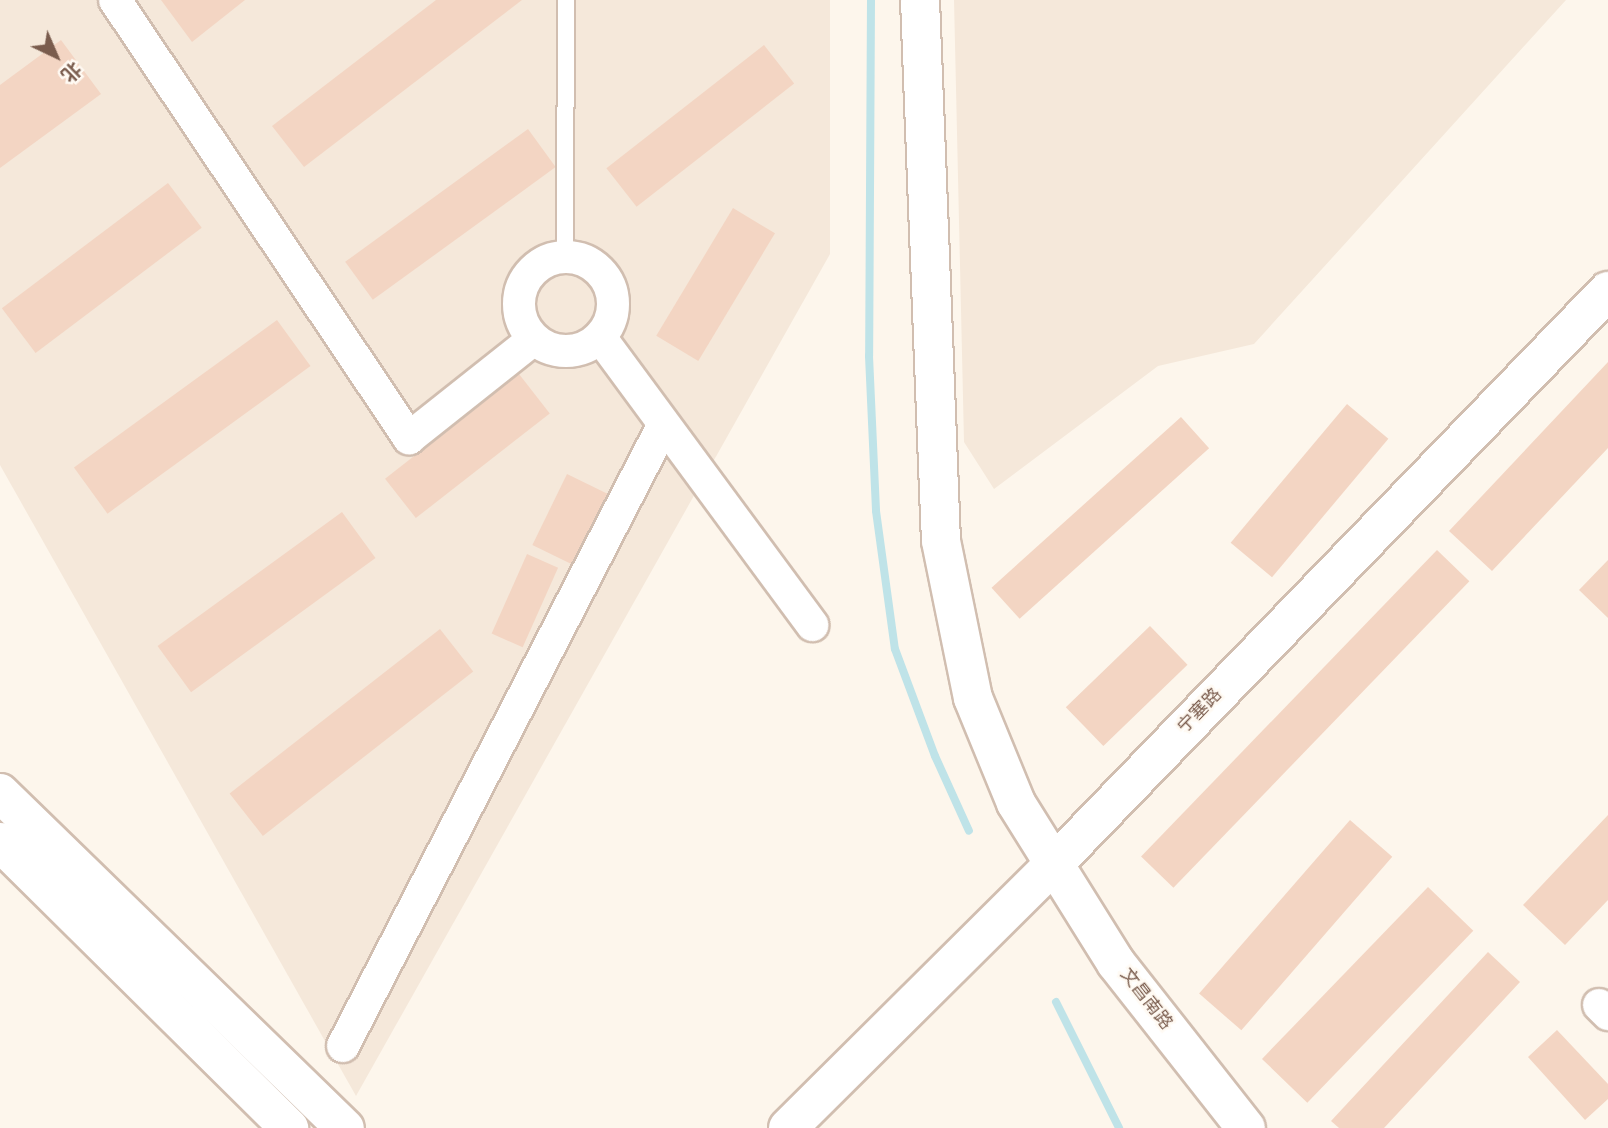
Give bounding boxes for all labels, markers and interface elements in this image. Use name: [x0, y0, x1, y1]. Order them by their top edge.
north arrow: [21, 21, 91, 91]
text: 北: [55, 56, 86, 86]
street label: 宁塞路: [1174, 685, 1228, 739]
street label: 文昌南路: [1114, 965, 1176, 1035]

